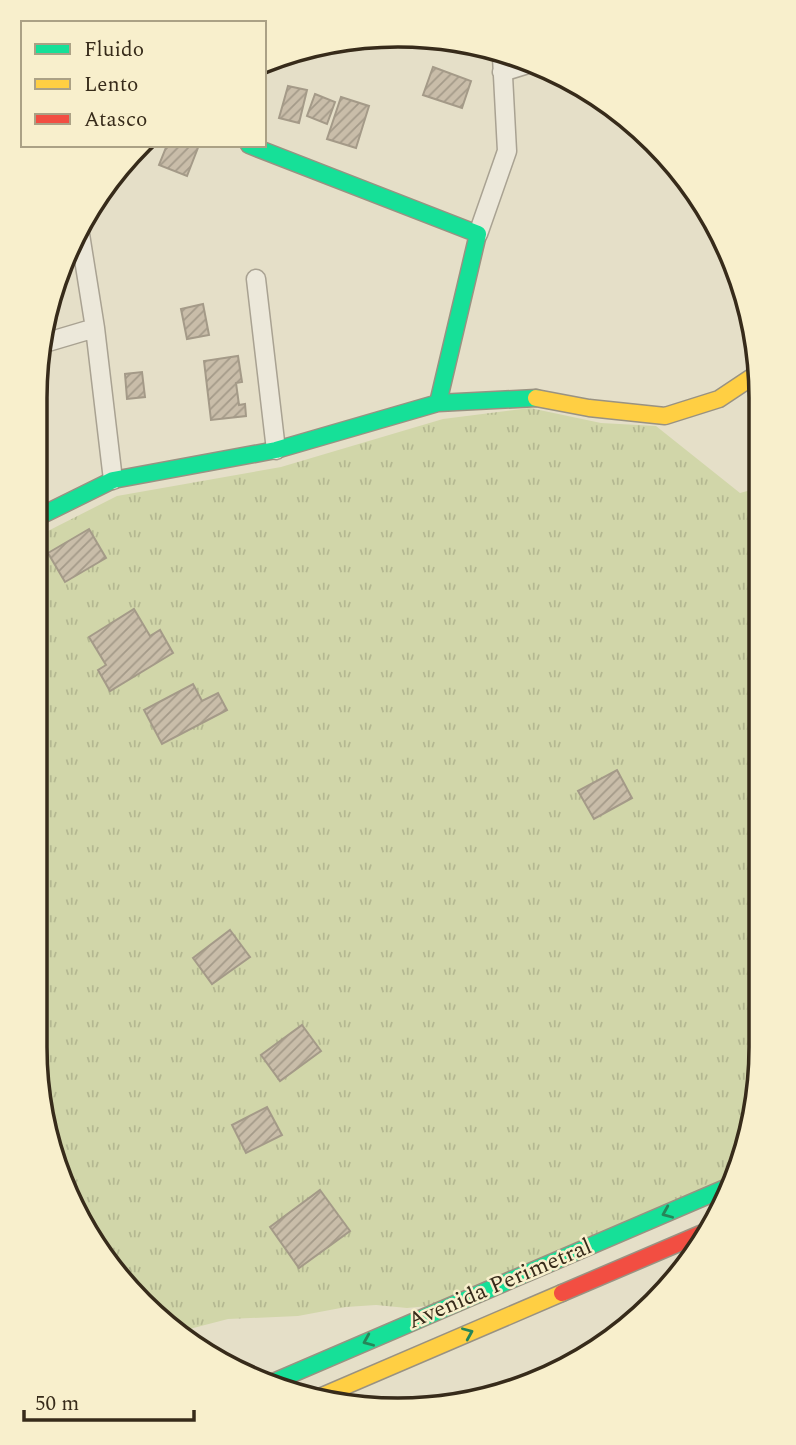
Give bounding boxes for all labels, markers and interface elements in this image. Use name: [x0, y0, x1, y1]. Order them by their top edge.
legend: [21, 21, 266, 147]
text: Fluido: [84, 34, 144, 66]
text: Lento: [84, 69, 138, 101]
text: Atasco: [84, 104, 147, 136]
one-way arrow: [662, 1205, 674, 1219]
street label: Avenida Perimetral: [402, 1229, 598, 1339]
one-way arrow: [461, 1328, 473, 1342]
one-way arrow: [363, 1333, 375, 1347]
scale bar: [24, 1378, 194, 1422]
text: 50 m: [35, 1388, 79, 1420]

